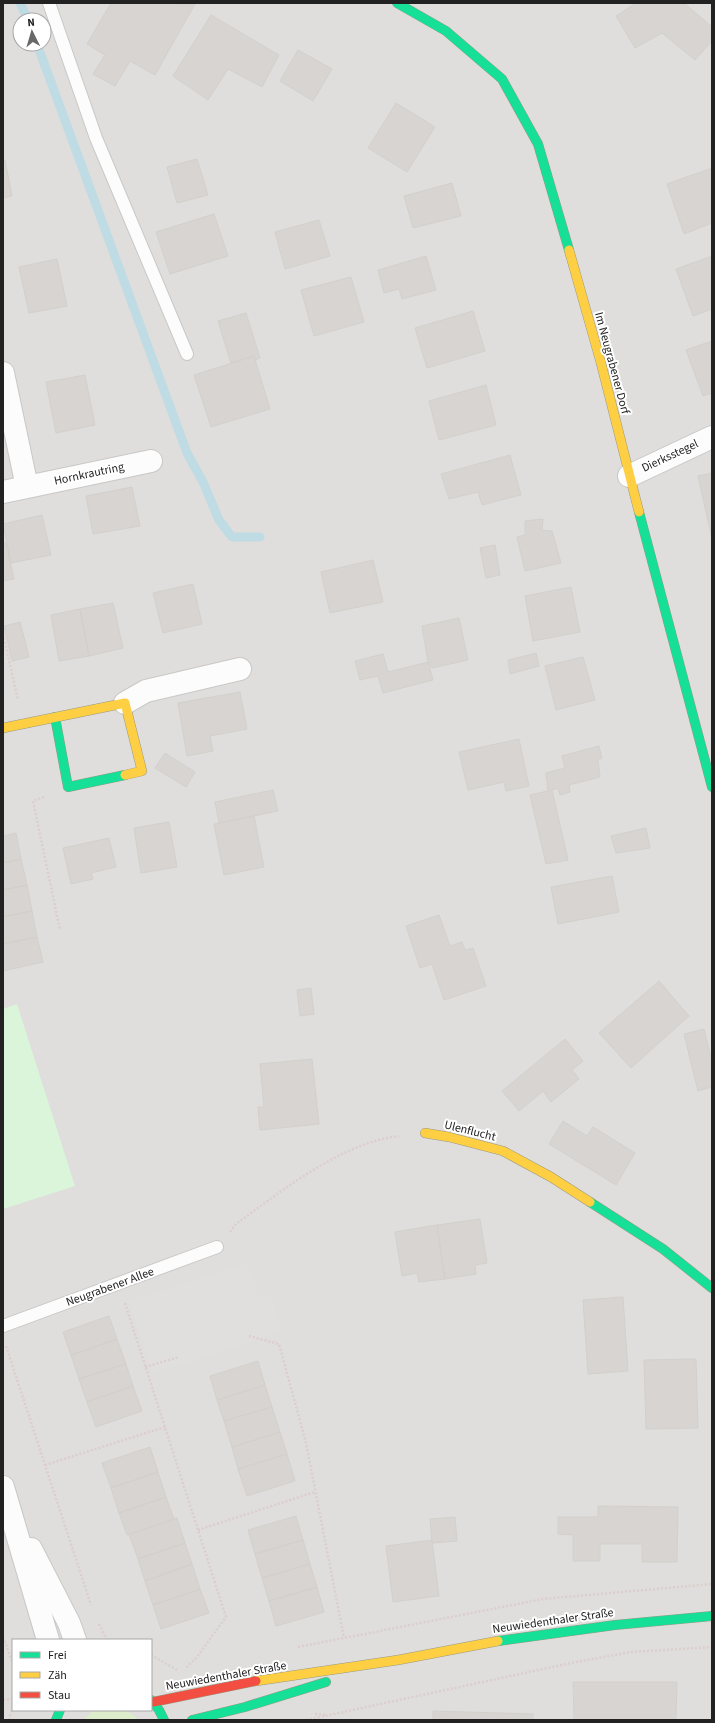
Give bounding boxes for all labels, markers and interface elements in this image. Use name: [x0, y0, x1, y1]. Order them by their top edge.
north arrow: [12, 12, 52, 52]
text: N: [27, 15, 35, 30]
street label: Im Neugrabener Dorf: [590, 310, 634, 416]
street label: Dierksstegel: [639, 435, 701, 477]
street label: Hornkrautring: [52, 458, 126, 490]
street label: Ulenflucht: [442, 1116, 498, 1146]
street label: Neugrabener Allee: [64, 1263, 156, 1311]
street label: Neuwiedenthaler Straße: [491, 1604, 615, 1638]
legend: [12, 1639, 152, 1711]
text: Frei: [48, 1647, 67, 1664]
street label: Neuwiedenthaler Straße: [164, 1657, 288, 1695]
text: Zäh: [48, 1667, 67, 1684]
text: Stau: [48, 1687, 71, 1704]

